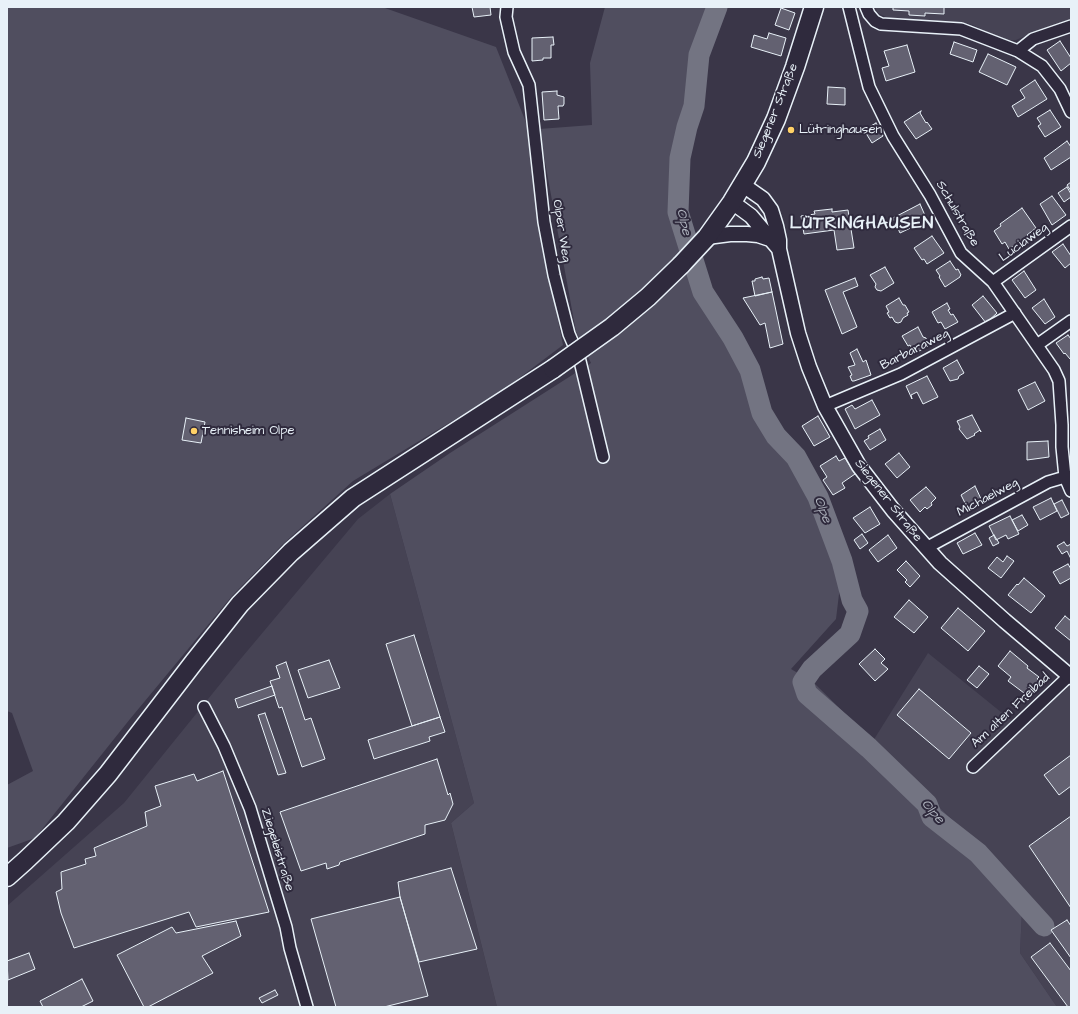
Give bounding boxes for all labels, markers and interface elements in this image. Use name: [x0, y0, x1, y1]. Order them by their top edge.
street label: Siegener Straße: [750, 61, 802, 161]
place label: Lütringhausen: [799, 122, 882, 138]
marker: Lütringhausen: [786, 125, 796, 135]
street label: Schulstraße: [932, 178, 982, 250]
street label: Olper Weg: [548, 198, 574, 264]
water label: Olpe: [672, 207, 694, 237]
district label: LÜTRINGHAUSEN: [790, 214, 934, 234]
street label: Luciaweg: [996, 220, 1052, 266]
street label: Barbaraweg: [878, 326, 952, 374]
place label: Tennisheim Olpe: [202, 423, 294, 439]
marker: Tennisheim Olpe: [189, 426, 199, 436]
street label: Siegener Straße: [851, 457, 925, 545]
street label: Michaelweg: [955, 475, 1021, 521]
water label: Olpe: [809, 494, 835, 526]
street label: Am alten Freibad: [968, 670, 1054, 752]
water label: Olpe: [917, 796, 947, 828]
street label: Ziegeleistraße: [257, 807, 297, 893]

